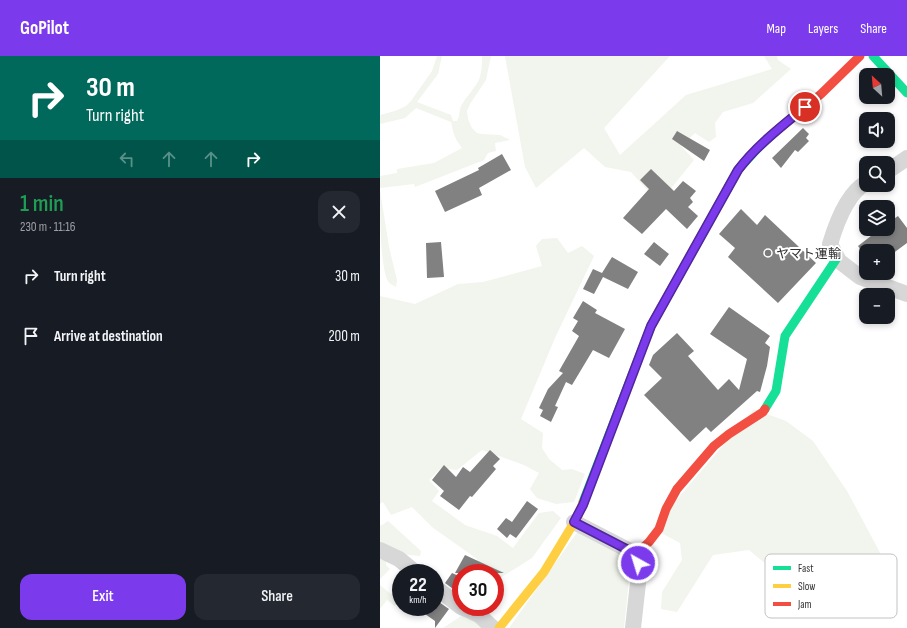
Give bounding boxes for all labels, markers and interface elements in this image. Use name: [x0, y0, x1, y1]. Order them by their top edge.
text: GoPilot: [20, 17, 69, 40]
text: Map: [766, 20, 786, 37]
text: Layers: [808, 20, 838, 37]
text: Share: [860, 20, 887, 37]
north arrow: [859, 68, 895, 104]
map controls: [859, 68, 895, 324]
text: 30 m: [86, 71, 135, 104]
icon: right: [20, 72, 72, 124]
pin: [788, 90, 822, 124]
icon: arrive: [794, 96, 816, 118]
text: Turn right: [86, 105, 144, 126]
button: sound: [859, 112, 895, 148]
icon: left: [116, 148, 138, 170]
icon: ahead: [158, 148, 180, 170]
icon: ahead: [200, 148, 222, 170]
icon: right: [242, 148, 264, 170]
button: search: [859, 156, 895, 192]
text: 1 min: [20, 189, 64, 218]
button: close: [318, 191, 360, 233]
button: layers: [859, 200, 895, 236]
text: 230 m · 11:16: [20, 219, 76, 235]
button: +: [859, 244, 895, 280]
place label: ヤマト運輸: [776, 246, 841, 262]
marker: ヤマト運輸: [763, 248, 773, 258]
icon: right: [20, 265, 42, 287]
text: Turn right: [54, 267, 106, 286]
text: 30 m: [335, 267, 360, 286]
button: −: [859, 288, 895, 324]
icon: arrive: [20, 325, 42, 347]
text: Arrive at destination: [54, 327, 163, 346]
text: 200 m: [328, 327, 360, 346]
position arrow: [617, 542, 659, 584]
legend: [765, 554, 897, 618]
text: Fast: [798, 562, 814, 575]
speed limit sign: 30: [452, 564, 504, 616]
text: 22: [409, 573, 427, 597]
button: Exit: [20, 574, 186, 620]
button: Share: [194, 574, 360, 620]
text: Slow: [798, 580, 815, 593]
text: km/h: [409, 594, 427, 606]
text: Jam: [797, 598, 812, 611]

